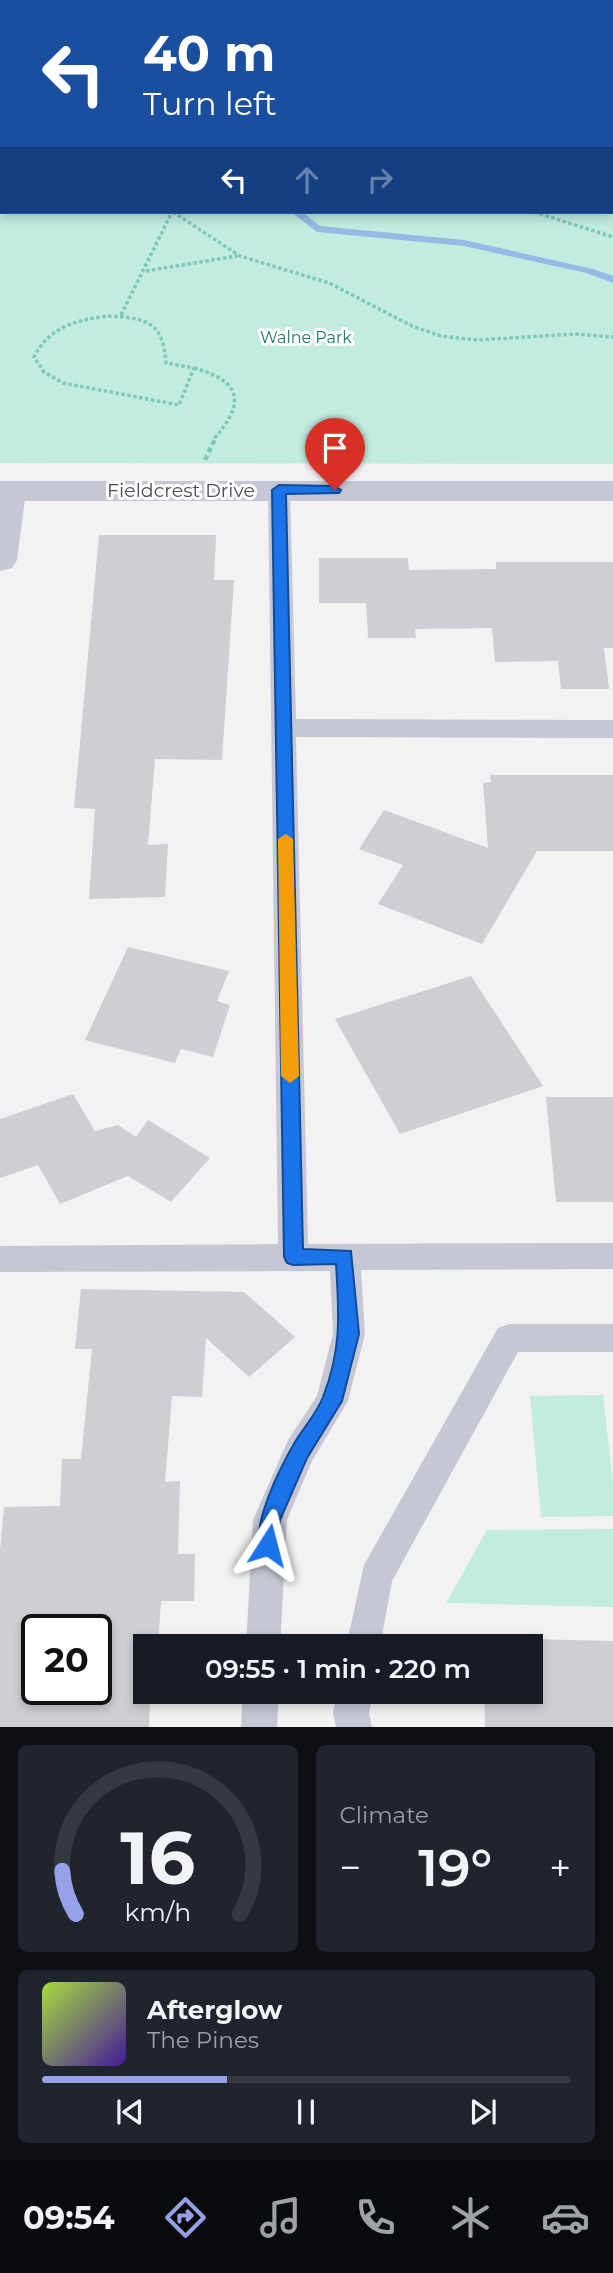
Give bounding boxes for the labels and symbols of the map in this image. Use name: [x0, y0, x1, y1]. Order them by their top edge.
park label: Walne Park: [260, 328, 352, 347]
pin: [305, 418, 365, 490]
street label: Fieldcrest Drive: [107, 479, 255, 502]
position arrow: [231, 1508, 305, 1582]
speed limit sign: 20: [21, 1614, 112, 1705]

